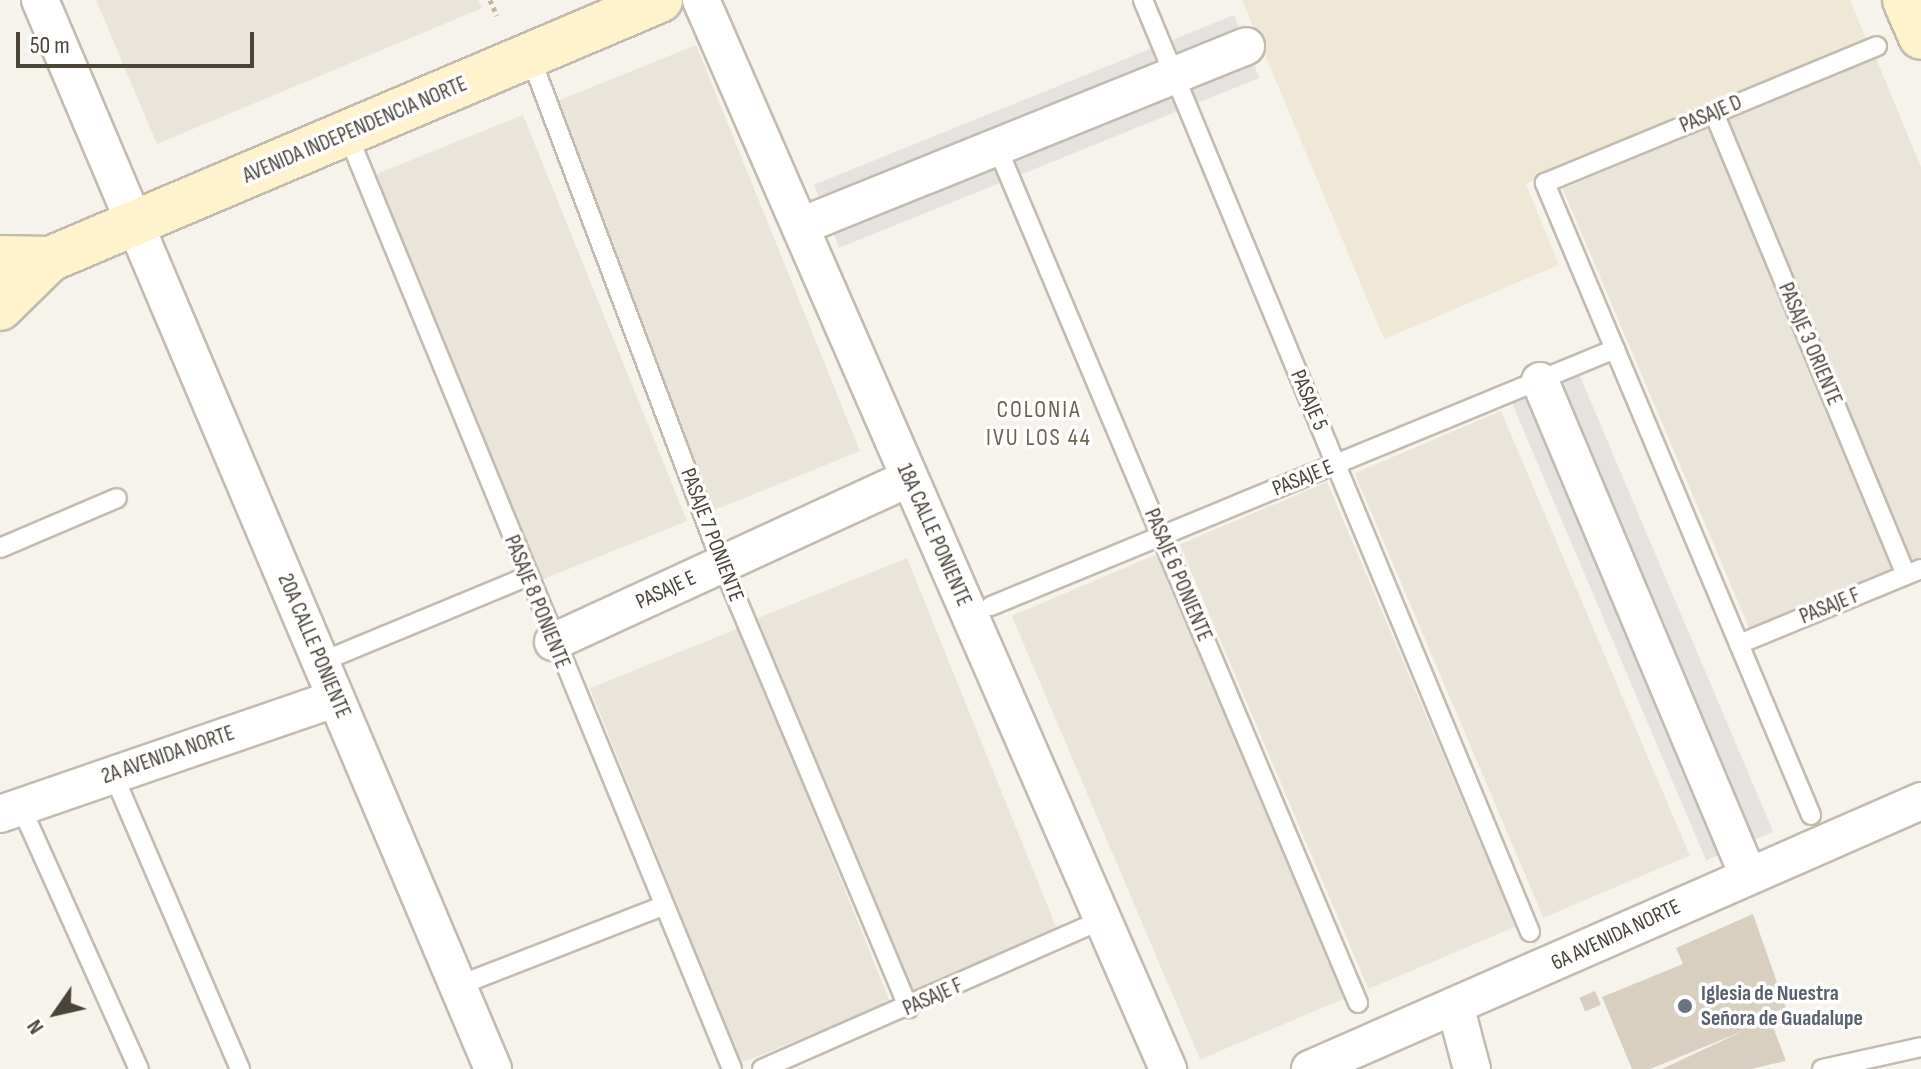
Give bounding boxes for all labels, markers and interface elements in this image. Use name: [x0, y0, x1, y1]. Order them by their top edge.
scale bar: [20, 16, 258, 66]
text: 50 m: [30, 31, 70, 60]
street label: AVENIDA INDEPENDENCIA NORTE: [239, 71, 471, 189]
street label: PASAJE D: [1676, 89, 1746, 139]
street label: PASAJE 3 ORIENTE: [1772, 279, 1848, 409]
street label: PASAJE 5: [1285, 366, 1333, 434]
district label: COLONIA IVU LOS 44: [986, 396, 1092, 452]
street label: PASAJE E: [1269, 454, 1337, 502]
street label: 18A CALLE PONIENTE: [891, 460, 977, 610]
street label: PASAJE 7 PONIENTE: [674, 465, 750, 605]
street label: PASAJE 6 PONIENTE: [1138, 505, 1218, 645]
street label: PASAJE 8 PONIENTE: [498, 531, 576, 673]
street label: PASAJE E: [632, 565, 700, 615]
street label: 20A CALLE PONIENTE: [272, 570, 356, 722]
street label: PASAJE F: [1796, 582, 1864, 630]
street label: 2A AVENIDA NORTE: [98, 720, 238, 790]
street label: 6A AVENIDA NORTE: [1547, 894, 1685, 976]
street label: PASAJE F: [899, 972, 967, 1022]
north arrow: [16, 973, 96, 1053]
place label: Iglesia de Nuestra Señora de Guadalupe: [1701, 980, 1863, 1032]
marker: Iglesia de Nuestra Señora de Guadalupe: [1676, 997, 1694, 1015]
text: N: [21, 1014, 50, 1039]

